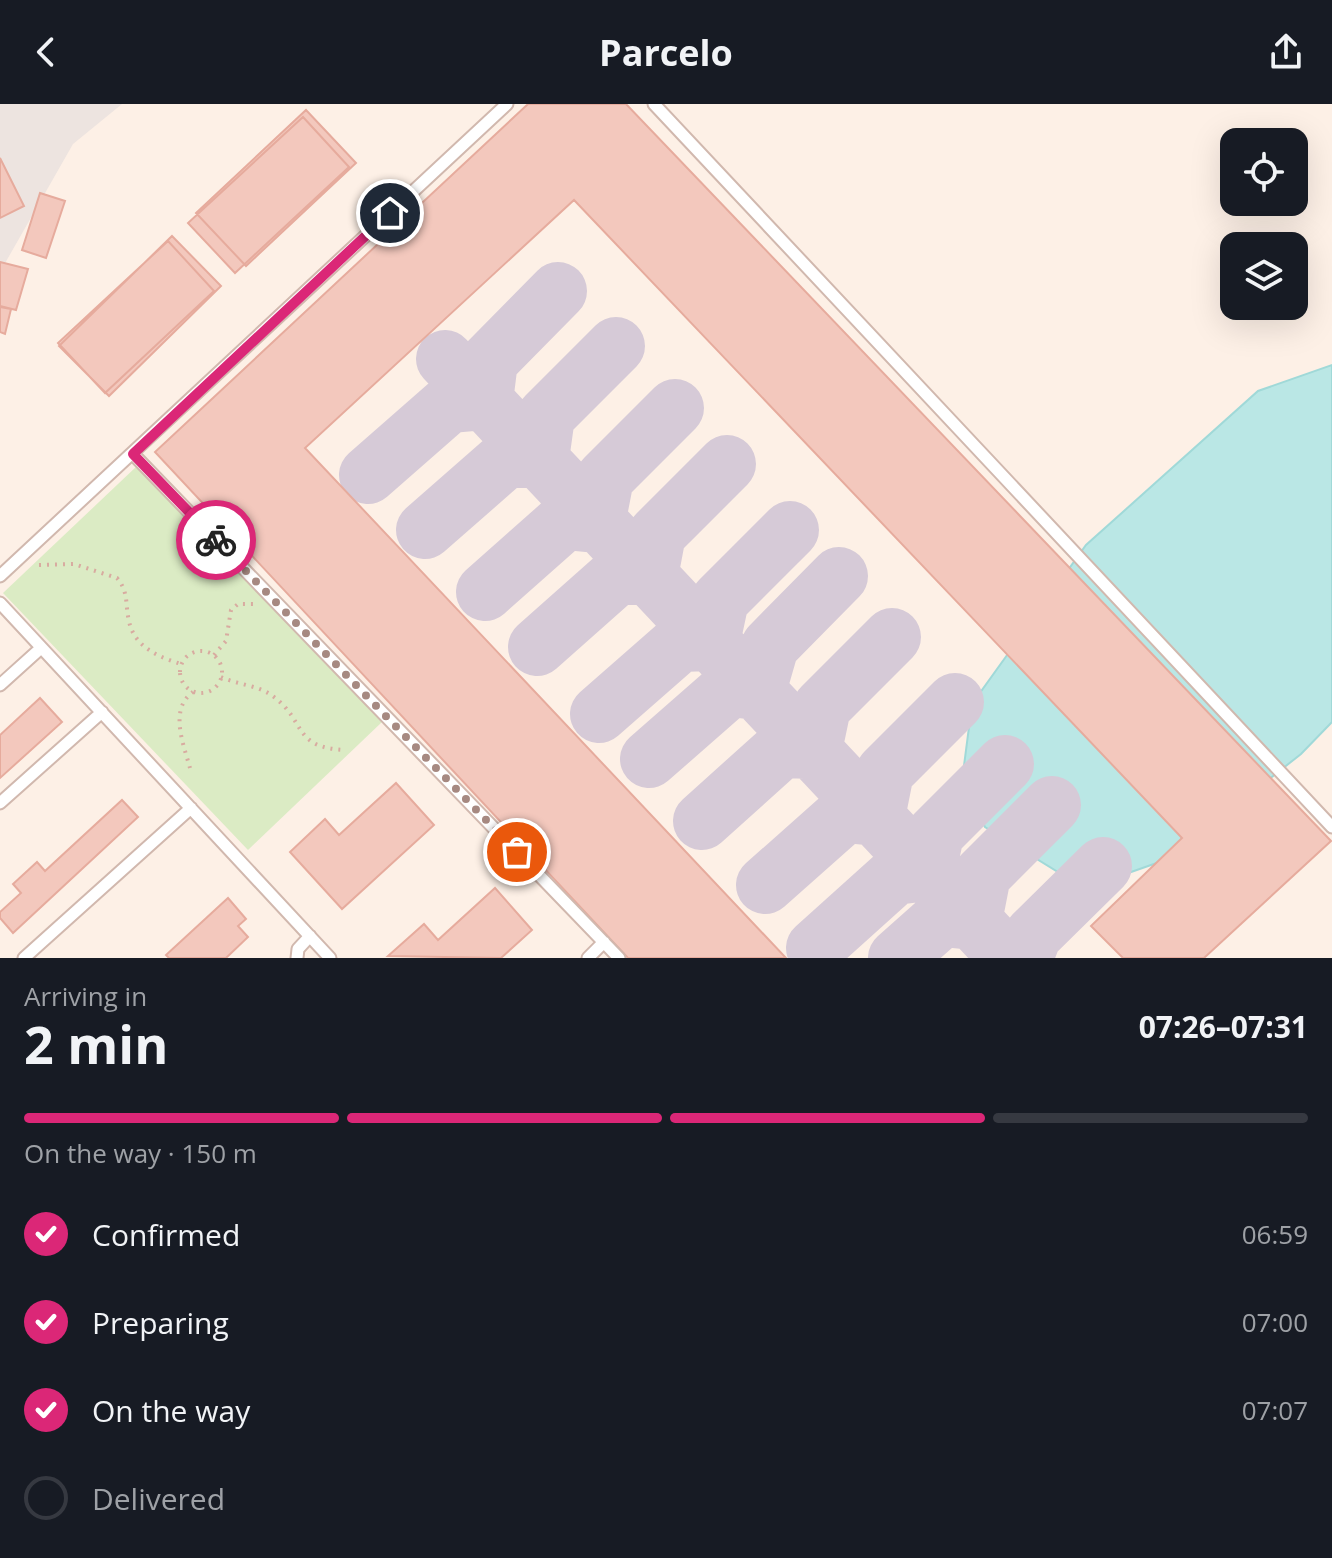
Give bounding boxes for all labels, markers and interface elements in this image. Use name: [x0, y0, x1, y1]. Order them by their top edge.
text: Parcelo: [599, 28, 733, 77]
icon: back: [24, 30, 68, 74]
icon: share: [1264, 30, 1308, 74]
map controls: [1220, 128, 1308, 320]
button: locate: [1220, 128, 1308, 216]
pin: [356, 179, 424, 247]
icon: home: [368, 191, 412, 235]
button: layers: [1220, 232, 1308, 320]
courier: [176, 500, 256, 580]
icon: bike: [194, 518, 238, 562]
pin: [483, 818, 551, 886]
icon: bag: [495, 830, 539, 874]
text: Arriving in: [24, 978, 147, 1014]
text: 07:26–07:31: [1139, 1006, 1308, 1047]
text: 2 min: [24, 1008, 168, 1079]
text: On the way · 150 m: [24, 1135, 257, 1171]
icon: check: [24, 1212, 68, 1256]
text: Confirmed: [92, 1214, 240, 1255]
text: 06:59: [1242, 1216, 1308, 1252]
icon: check: [24, 1300, 68, 1344]
text: Preparing: [92, 1302, 229, 1343]
text: 07:00: [1242, 1304, 1308, 1340]
icon: check: [24, 1388, 68, 1432]
text: On the way: [92, 1390, 250, 1431]
text: 07:07: [1242, 1392, 1308, 1428]
text: Delivered: [92, 1478, 225, 1519]

